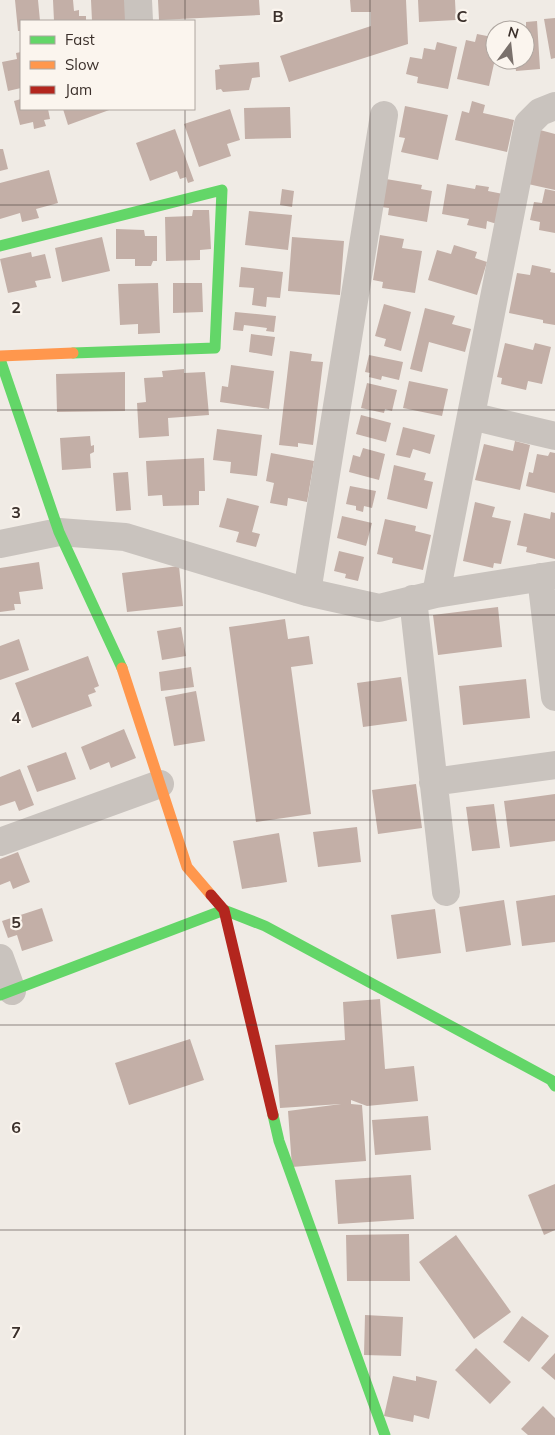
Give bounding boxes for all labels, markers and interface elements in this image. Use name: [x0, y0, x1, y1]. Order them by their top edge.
text: B: [272, 6, 284, 26]
text: C: [457, 6, 468, 26]
legend: [20, 20, 195, 110]
north arrow: [485, 20, 535, 70]
text: N: [506, 22, 521, 43]
text: Fast: [65, 30, 95, 49]
text: Slow: [65, 55, 99, 74]
text: Jam: [65, 80, 92, 99]
text: 2: [11, 297, 21, 317]
text: 3: [11, 502, 21, 522]
text: 4: [11, 707, 21, 727]
text: 5: [11, 912, 21, 932]
text: 6: [11, 1117, 21, 1137]
text: 7: [11, 1322, 21, 1342]

